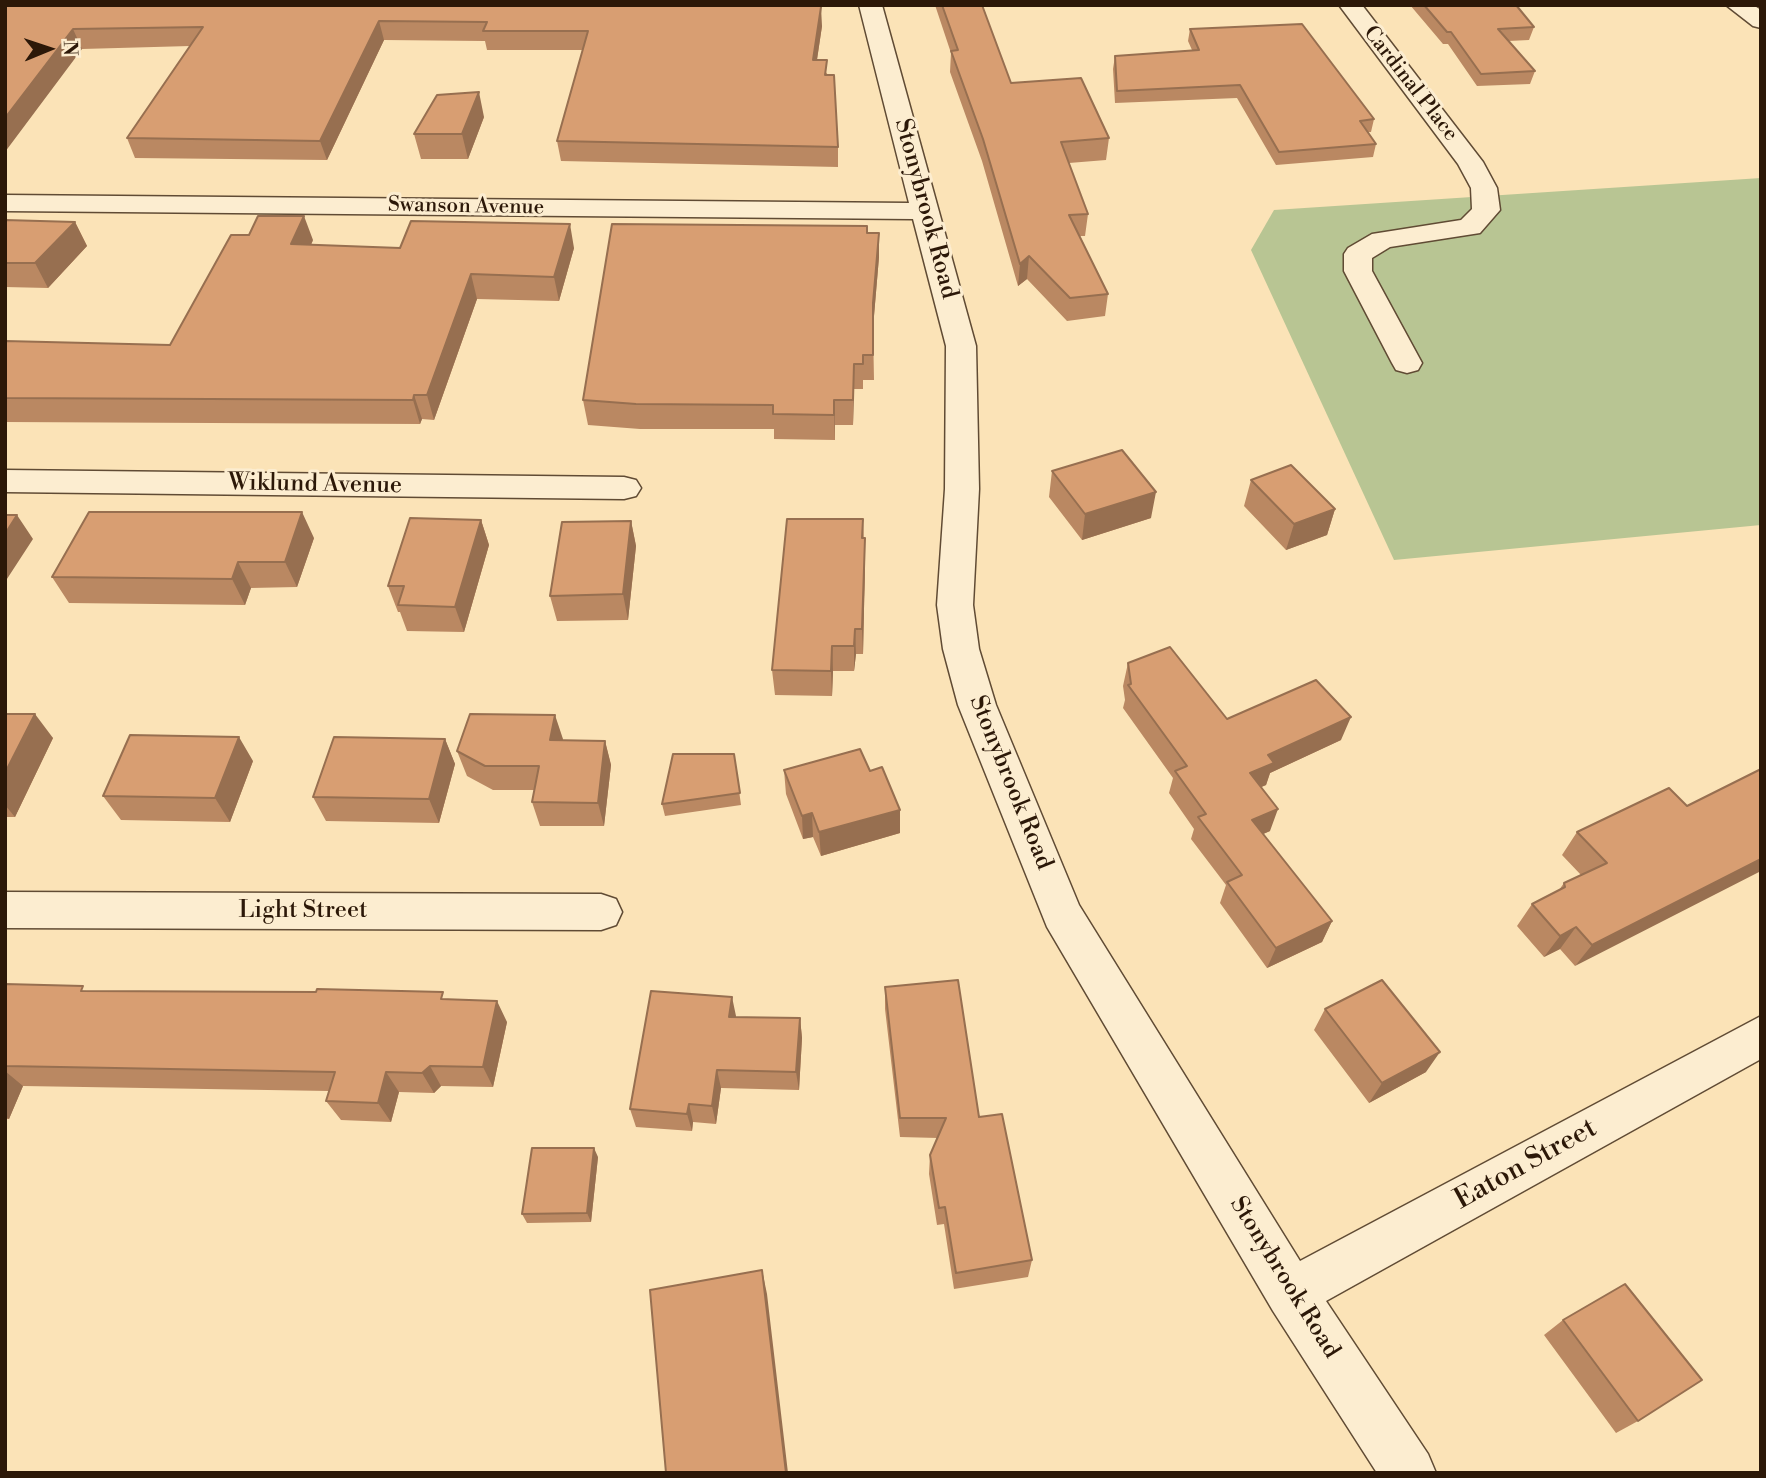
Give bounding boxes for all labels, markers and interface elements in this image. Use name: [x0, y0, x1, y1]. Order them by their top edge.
north arrow: [14, 14, 84, 84]
street label: Cardinal Place: [1357, 22, 1463, 146]
text: N: [58, 40, 82, 56]
street label: Stonybrook Road: [887, 116, 963, 302]
street label: Swanson Avenue: [388, 193, 544, 221]
street label: Wiklund Avenue: [228, 469, 402, 501]
street label: Stonybrook Road: [962, 692, 1058, 874]
street label: Light Street: [238, 897, 368, 925]
street label: Eaton Street: [1449, 1112, 1603, 1218]
street label: Stonybrook Road: [1223, 1192, 1345, 1364]

